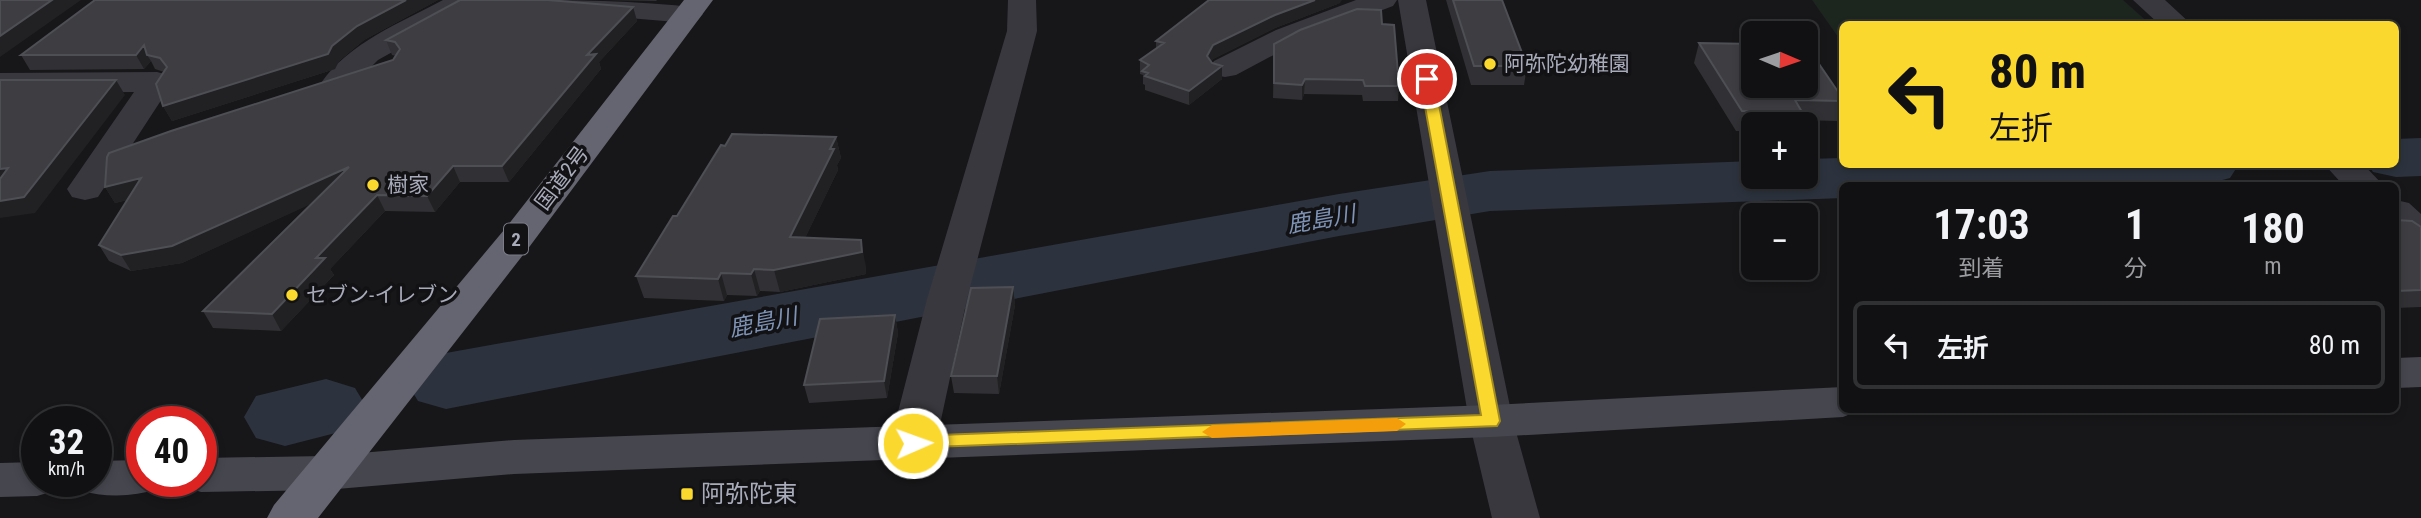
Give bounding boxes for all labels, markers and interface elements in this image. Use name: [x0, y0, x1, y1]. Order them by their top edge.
north arrow: [1741, 21, 1818, 98]
map controls: [1741, 21, 1818, 280]
text: 80 m: [1989, 43, 2086, 100]
pin: [1397, 49, 1457, 109]
icon: left: [1874, 49, 1965, 140]
place label: 阿弥陀幼稚園: [1504, 52, 1630, 76]
marker: 阿弥陀幼稚園: [1482, 56, 1498, 72]
icon: arrive: [1408, 60, 1446, 98]
text: 左折: [1989, 109, 2053, 147]
button: +: [1741, 112, 1818, 189]
street label: 国道2号: [530, 141, 594, 215]
place label: 樹家: [387, 173, 429, 197]
marker: 樹家: [365, 177, 381, 193]
water label: 鹿島川: [1285, 200, 1360, 239]
text: 17:03: [1933, 200, 2030, 249]
text: 1: [2125, 200, 2146, 249]
button: −: [1741, 203, 1818, 280]
text: 180: [2241, 204, 2305, 253]
road number: 2: [504, 224, 528, 255]
text: m: [2264, 253, 2282, 280]
text: 到着: [1958, 255, 2004, 282]
text: 分: [2124, 255, 2147, 282]
place label: セブン-イレブン: [306, 283, 458, 307]
marker: セブン-イレブン: [284, 287, 300, 303]
water label: 鹿島川: [727, 302, 802, 342]
icon: left: [1878, 326, 1916, 364]
text: 80 m: [2309, 330, 2360, 360]
text: 左折: [1937, 333, 1989, 363]
speed limit sign: 40: [126, 406, 217, 497]
position arrow: [876, 406, 950, 480]
text: 32: [49, 422, 84, 463]
text: km/h: [48, 458, 85, 479]
place label: 阿弥陀東: [701, 480, 797, 508]
marker: 阿弥陀東: [679, 486, 695, 502]

